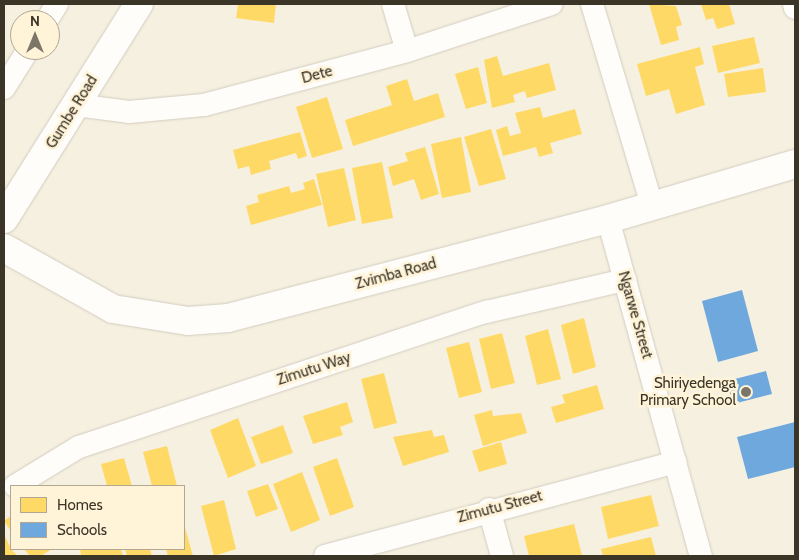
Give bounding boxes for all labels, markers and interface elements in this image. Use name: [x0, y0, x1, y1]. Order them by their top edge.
north arrow: [10, 10, 60, 60]
text: N: [30, 12, 40, 30]
street label: Dete: [300, 62, 334, 88]
street label: Gumbe Road: [42, 72, 102, 152]
street label: Zvimba Road: [354, 255, 438, 293]
street label: Ngarwe Street: [614, 269, 656, 361]
street label: Zimutu Way: [275, 349, 353, 389]
place label: Shiriyedenga Primary School: [640, 374, 736, 409]
marker: Shiriyedenga Primary School: [740, 386, 752, 398]
legend: [10, 485, 185, 550]
street label: Zimutu Street: [456, 487, 544, 527]
text: Homes: [57, 496, 103, 514]
text: Schools: [57, 521, 107, 539]

